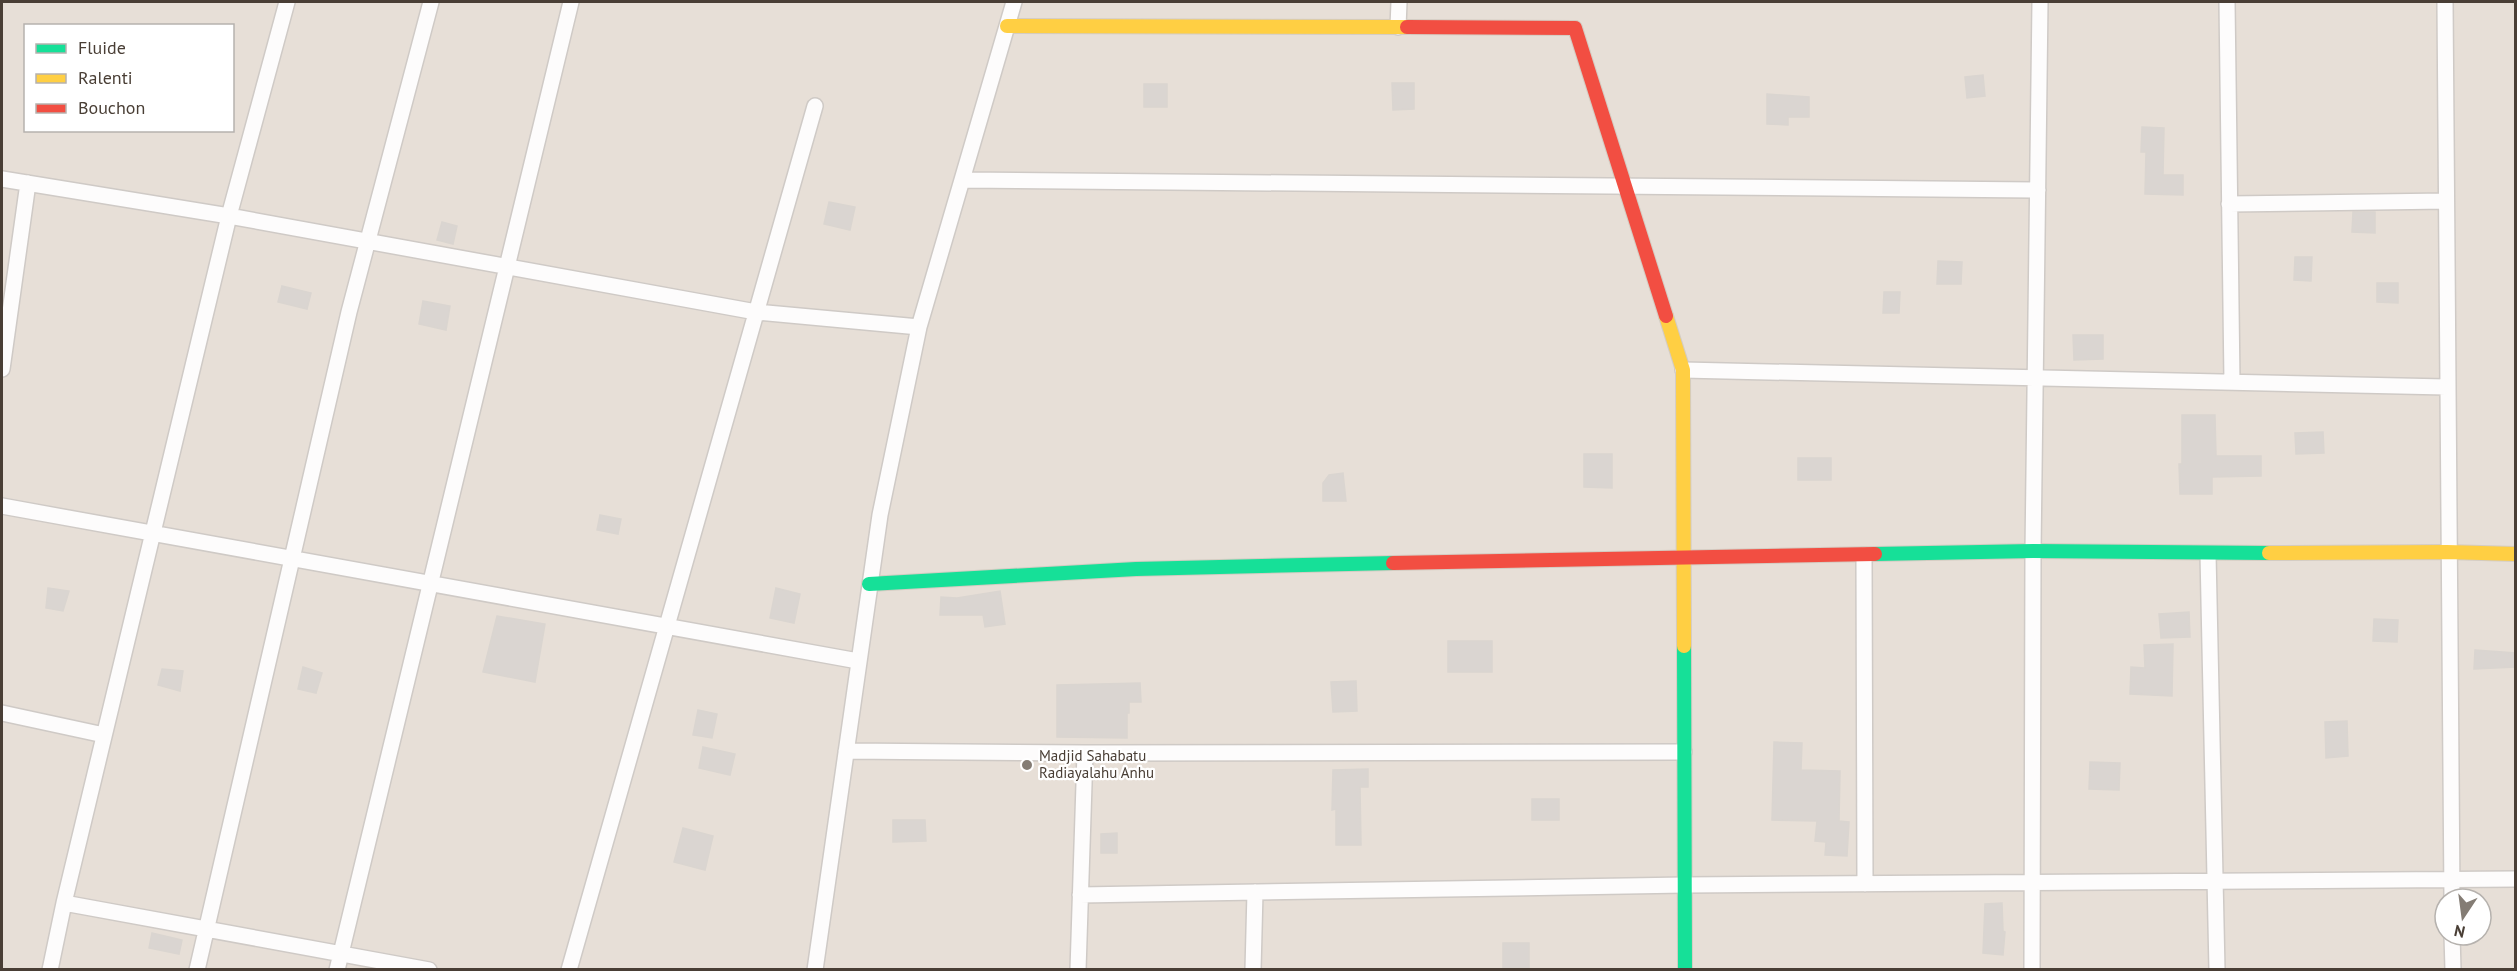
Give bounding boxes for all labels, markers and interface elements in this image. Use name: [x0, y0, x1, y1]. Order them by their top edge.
legend: [24, 24, 234, 132]
text: Fluide: [78, 36, 126, 59]
text: Ralenti: [78, 66, 133, 89]
text: Bouchon: [78, 96, 145, 119]
place label: Madjid Sahabatu Radiayalahu Anhu: [1039, 746, 1154, 782]
marker: Madjid Sahabatu Radiayalahu Anhu: [1020, 758, 1034, 772]
north arrow: [2433, 887, 2493, 947]
text: N: [2452, 921, 2467, 943]

